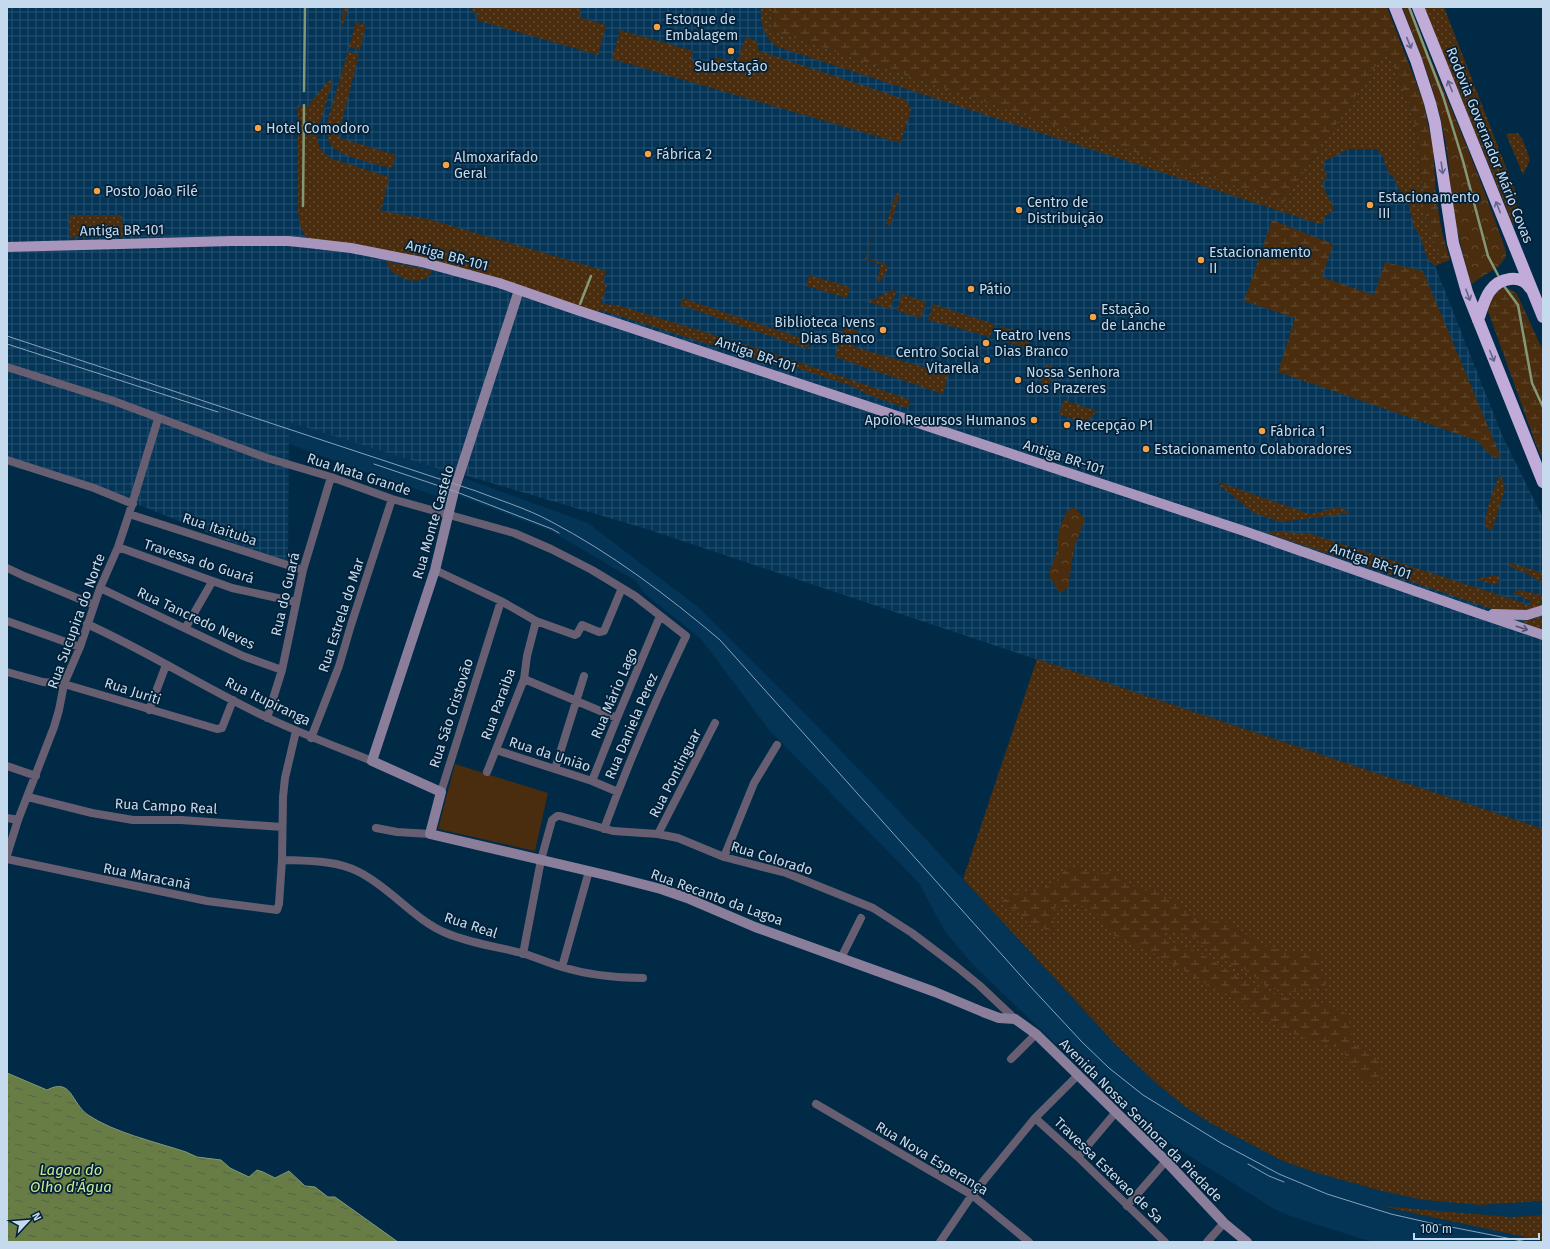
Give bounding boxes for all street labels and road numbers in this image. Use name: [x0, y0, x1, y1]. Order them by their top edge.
street label: Rodovia Governador Mário Covas: [1442, 45, 1537, 246]
street label: Antiga BR-101: [80, 221, 164, 240]
street label: Antiga BR-101: [404, 236, 490, 275]
street label: Antiga BR-101: [713, 333, 799, 376]
street label: Antiga BR-101: [1021, 436, 1107, 479]
street label: Rua Mata Grande: [305, 450, 413, 499]
street label: Rua Monte Castelo: [409, 463, 458, 581]
street label: Rua Itaituba: [180, 509, 259, 550]
street label: Travessa do Guará: [141, 536, 256, 587]
street label: Antiga BR-101: [1328, 540, 1414, 583]
street label: Rua Sucupira do Norte: [44, 551, 109, 691]
street label: Rua do Guará: [268, 551, 303, 638]
street label: Rua Estrela do Mar: [315, 555, 368, 674]
street label: Rua Tancredo Neves: [134, 584, 258, 653]
street label: Rua Mário Lago: [588, 645, 641, 741]
street label: Rua São Cristovão: [426, 656, 477, 770]
street label: Rua Paraiba: [478, 666, 519, 742]
street label: Rua Daniela Perez: [601, 671, 661, 782]
street label: Rua Itupiranga: [222, 673, 313, 729]
street label: Rua Juriti: [102, 674, 163, 709]
street label: Rua Pontinguar: [646, 725, 705, 821]
street label: Rua da União: [507, 733, 593, 776]
street label: Rua Campo Real: [114, 795, 218, 818]
street label: Rua Colorado: [729, 838, 815, 879]
street label: Rua Maracanã: [102, 860, 192, 893]
street label: Rua Recanto da Lagoa: [648, 866, 785, 929]
street label: Rua Real: [442, 909, 500, 942]
street label: Avenida Nossa Senhora da Piedade: [1056, 1035, 1226, 1205]
street label: Travessa Estevao de Sa: [1051, 1114, 1167, 1227]
street label: Rua Nova Esperança: [872, 1118, 991, 1199]

